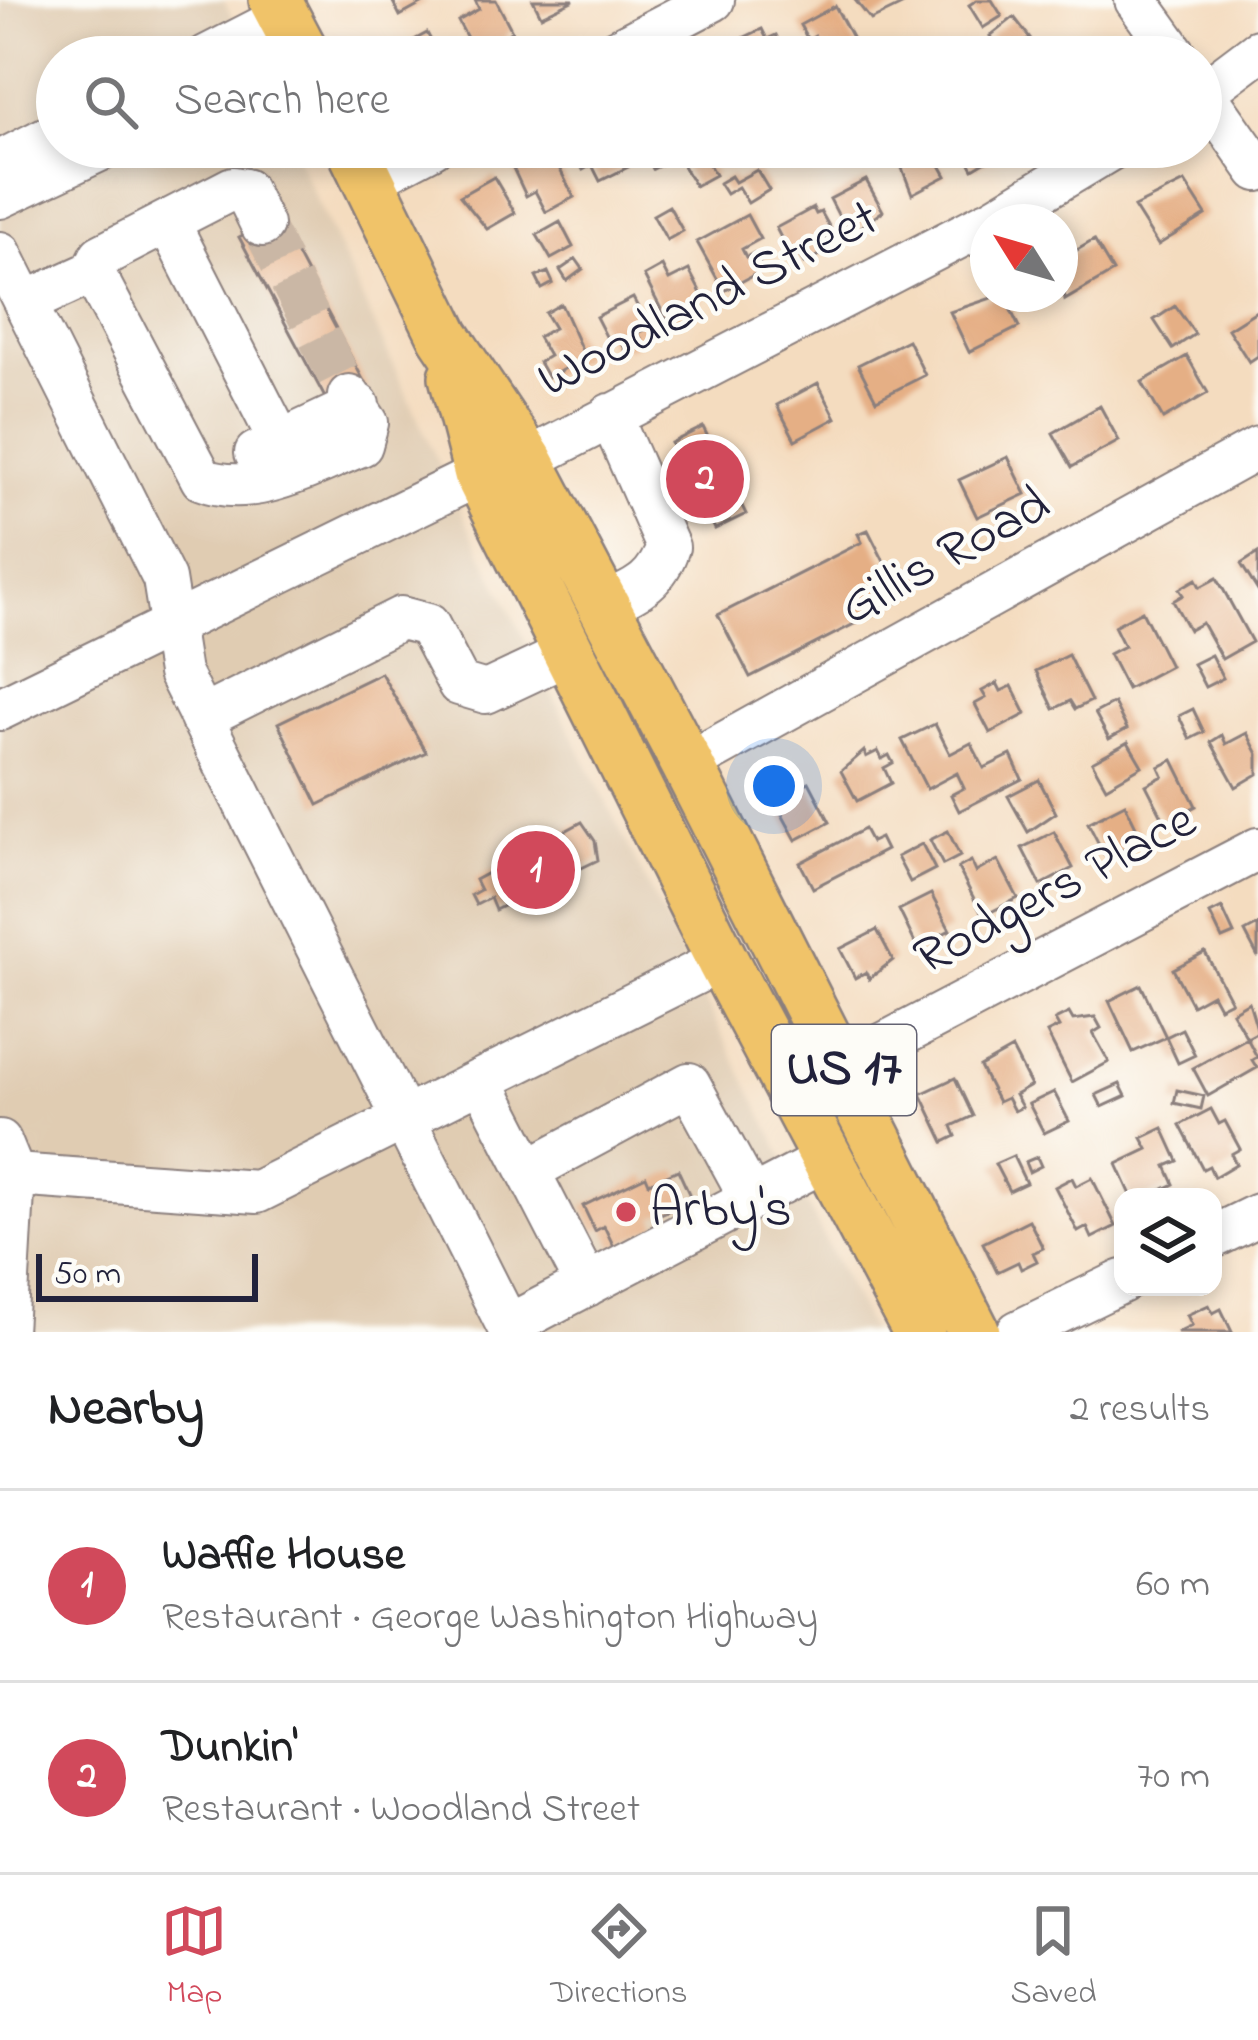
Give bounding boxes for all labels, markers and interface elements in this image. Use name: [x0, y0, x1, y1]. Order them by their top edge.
search box: [36, 36, 1222, 168]
icon: search: [78, 69, 144, 135]
text: Search here: [174, 69, 390, 135]
street label: Woodland Street: [525, 182, 893, 420]
north arrow: [970, 204, 1078, 312]
pin: 2: [666, 434, 744, 524]
street label: Gillis Road: [827, 468, 1065, 648]
your location: [744, 756, 804, 816]
street label: Rodgers Place: [901, 784, 1212, 999]
pin: 1: [497, 825, 575, 915]
road number: US 17: [772, 1025, 916, 1115]
place label: Arby's: [650, 1173, 792, 1251]
map controls: [1114, 1188, 1222, 1296]
button: layers: [1114, 1188, 1222, 1296]
marker: Arby's: [613, 1199, 639, 1225]
scale bar: [36, 1248, 258, 1301]
text: 50 m: [54, 1251, 121, 1299]
text: Nearby: [48, 1373, 204, 1448]
text: 2 results: [1070, 1382, 1210, 1439]
text: Waffle House: [162, 1524, 405, 1590]
text: 1: [81, 1557, 93, 1614]
text: 60 m: [1136, 1557, 1210, 1614]
text: Restaurant · George Washington Highway: [162, 1590, 818, 1647]
text: Dunkin': [162, 1716, 298, 1782]
text: 2: [77, 1749, 97, 1806]
text: 70 m: [1137, 1749, 1210, 1806]
text: Restaurant · Woodland Street: [162, 1782, 640, 1839]
tab: Map: [161, 1898, 227, 2018]
tab: Directions: [550, 1898, 688, 2018]
tab: Saved: [1010, 1898, 1097, 2018]

